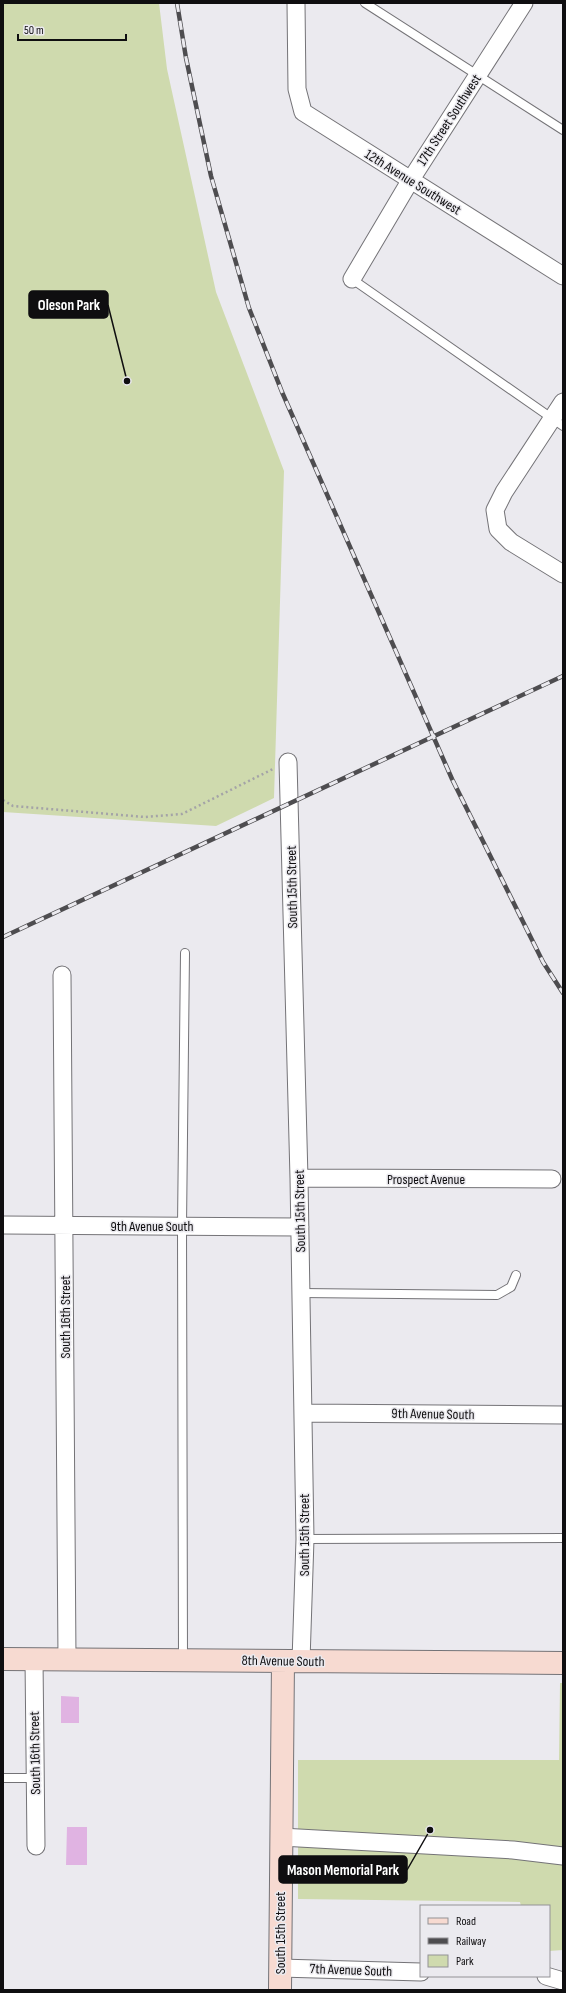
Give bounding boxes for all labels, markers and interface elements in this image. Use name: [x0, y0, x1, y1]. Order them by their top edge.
scale bar: [18, 16, 126, 42]
text: 50 m: [24, 23, 44, 38]
street label: 17th Street Southwest: [413, 71, 485, 169]
street label: 12th Avenue Southwest: [362, 146, 464, 218]
callout: Oleson Park: [29, 291, 108, 318]
text: Oleson Park: [38, 296, 101, 315]
street label: South 15th Street: [283, 846, 301, 928]
street label: South 15th Street: [291, 1170, 309, 1252]
street label: Prospect Avenue: [387, 1171, 465, 1188]
street label: 9th Avenue South: [110, 1218, 194, 1235]
street label: South 16th Street: [57, 1275, 74, 1359]
street label: 9th Avenue South: [391, 1405, 475, 1423]
street label: South 15th Street: [296, 1494, 313, 1576]
street label: 8th Avenue South: [241, 1652, 325, 1670]
street label: South 16th Street: [26, 1711, 44, 1795]
callout: Mason Memorial Park: [279, 1856, 407, 1883]
text: Mason Memorial Park: [287, 1861, 400, 1880]
street label: South 15th Street: [272, 1892, 289, 1974]
legend: [420, 1905, 550, 1977]
text: Road: [456, 1914, 476, 1929]
text: Railway: [456, 1934, 487, 1949]
text: Park: [456, 1954, 474, 1969]
street label: 7th Avenue South: [309, 1960, 393, 1980]

